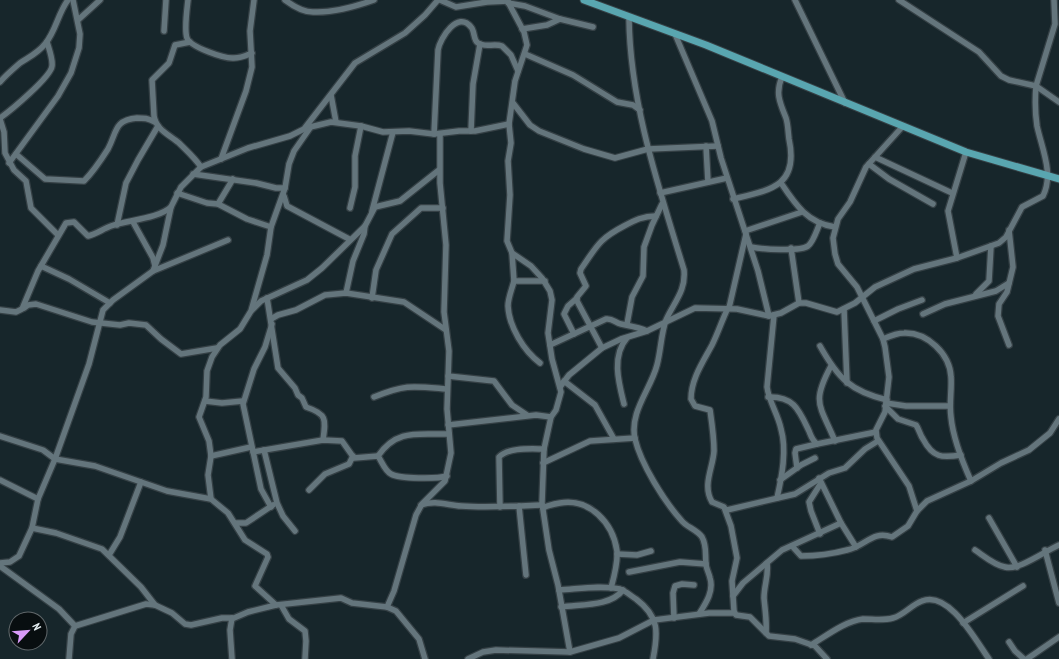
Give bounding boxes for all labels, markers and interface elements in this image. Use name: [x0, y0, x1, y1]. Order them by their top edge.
north arrow: [8, 611, 48, 651]
text: N: [29, 621, 45, 632]

